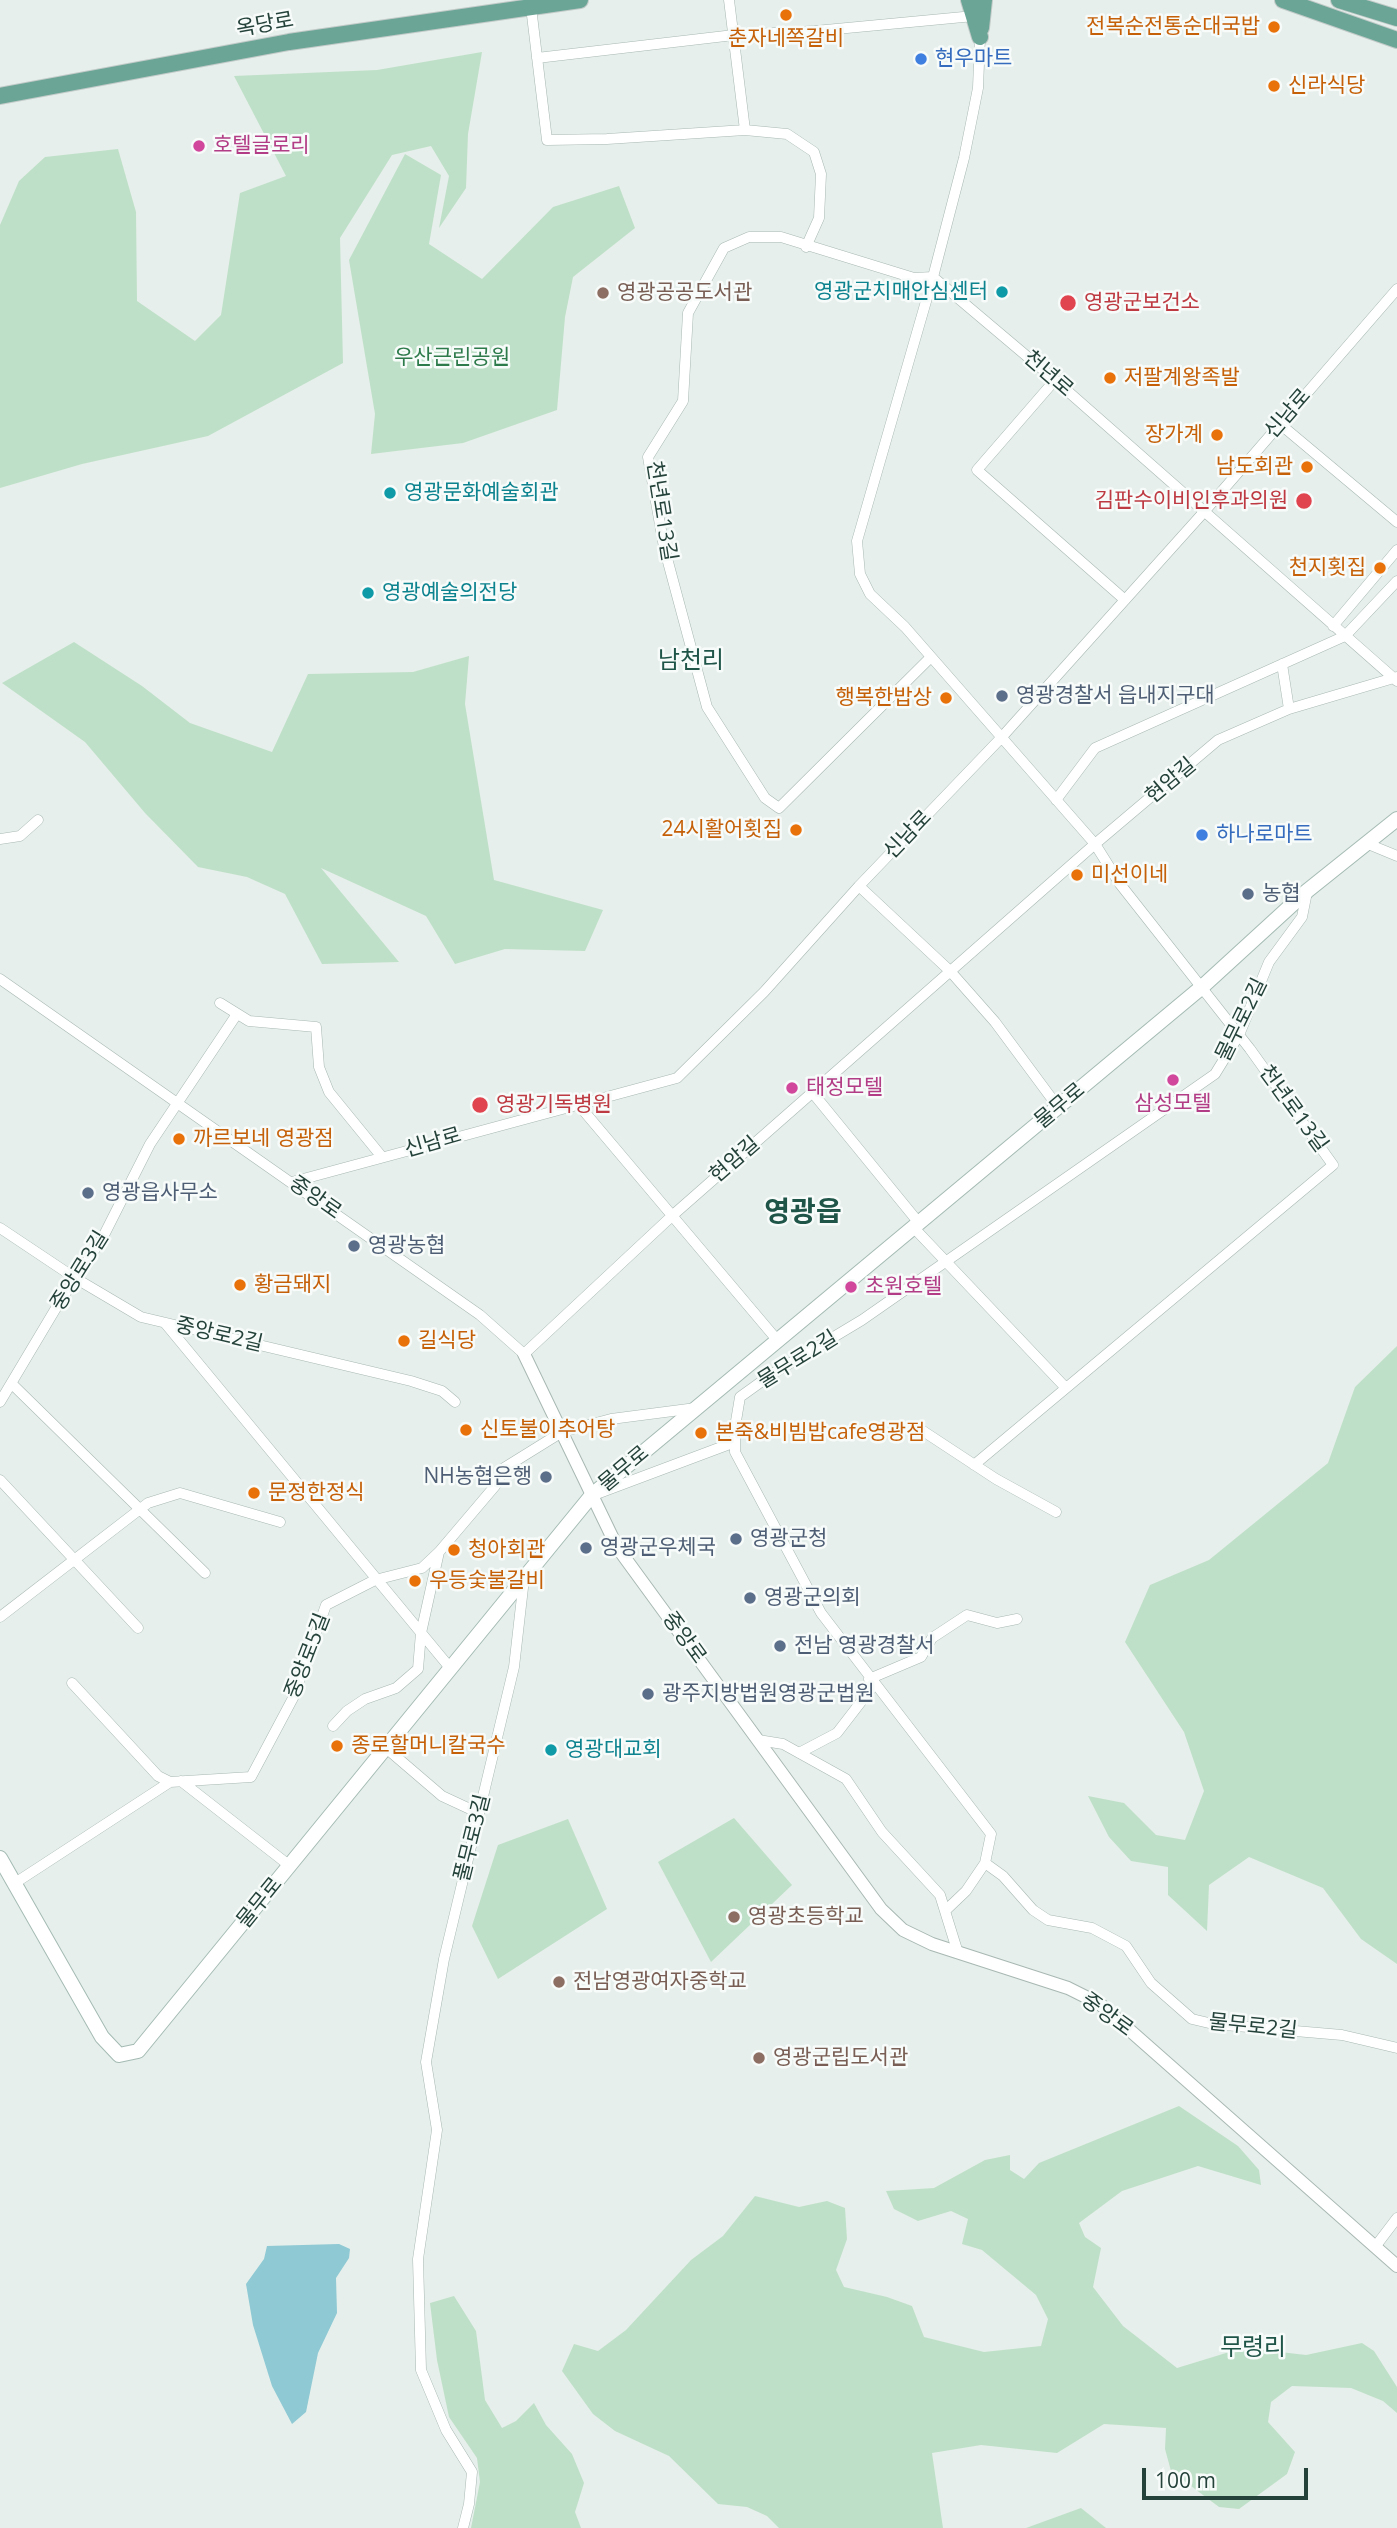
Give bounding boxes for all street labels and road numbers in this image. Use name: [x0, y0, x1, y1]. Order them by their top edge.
street label: 옥당로: [234, 8, 296, 42]
street label: 천년로: [1018, 345, 1078, 403]
street label: 신남로: [1259, 384, 1317, 444]
street label: 천년로13길: [641, 459, 681, 563]
street label: 현암길: [1141, 753, 1201, 809]
street label: 신남로: [879, 805, 937, 865]
street label: 물무로2길: [1211, 974, 1273, 1066]
street label: 천년로13길: [1253, 1061, 1333, 1157]
street label: 물무로: [1030, 1078, 1090, 1134]
street label: 신남로: [402, 1123, 464, 1163]
street label: 현암길: [705, 1131, 765, 1189]
street label: 중앙로: [284, 1171, 346, 1225]
street label: 중앙로3길: [46, 1226, 114, 1316]
street label: 중앙로2길: [173, 1313, 265, 1357]
street label: 물무로2길: [753, 1326, 843, 1394]
street label: 물무로: [594, 1441, 654, 1497]
street label: 중앙로: [657, 1607, 711, 1669]
street label: 중앙로5길: [280, 1610, 336, 1702]
street label: 풀무로3길: [450, 1792, 496, 1884]
street label: 물무로: [232, 1873, 288, 1933]
street label: 중앙로: [1076, 1988, 1138, 2042]
street label: 물무로2길: [1207, 2010, 1299, 2044]

